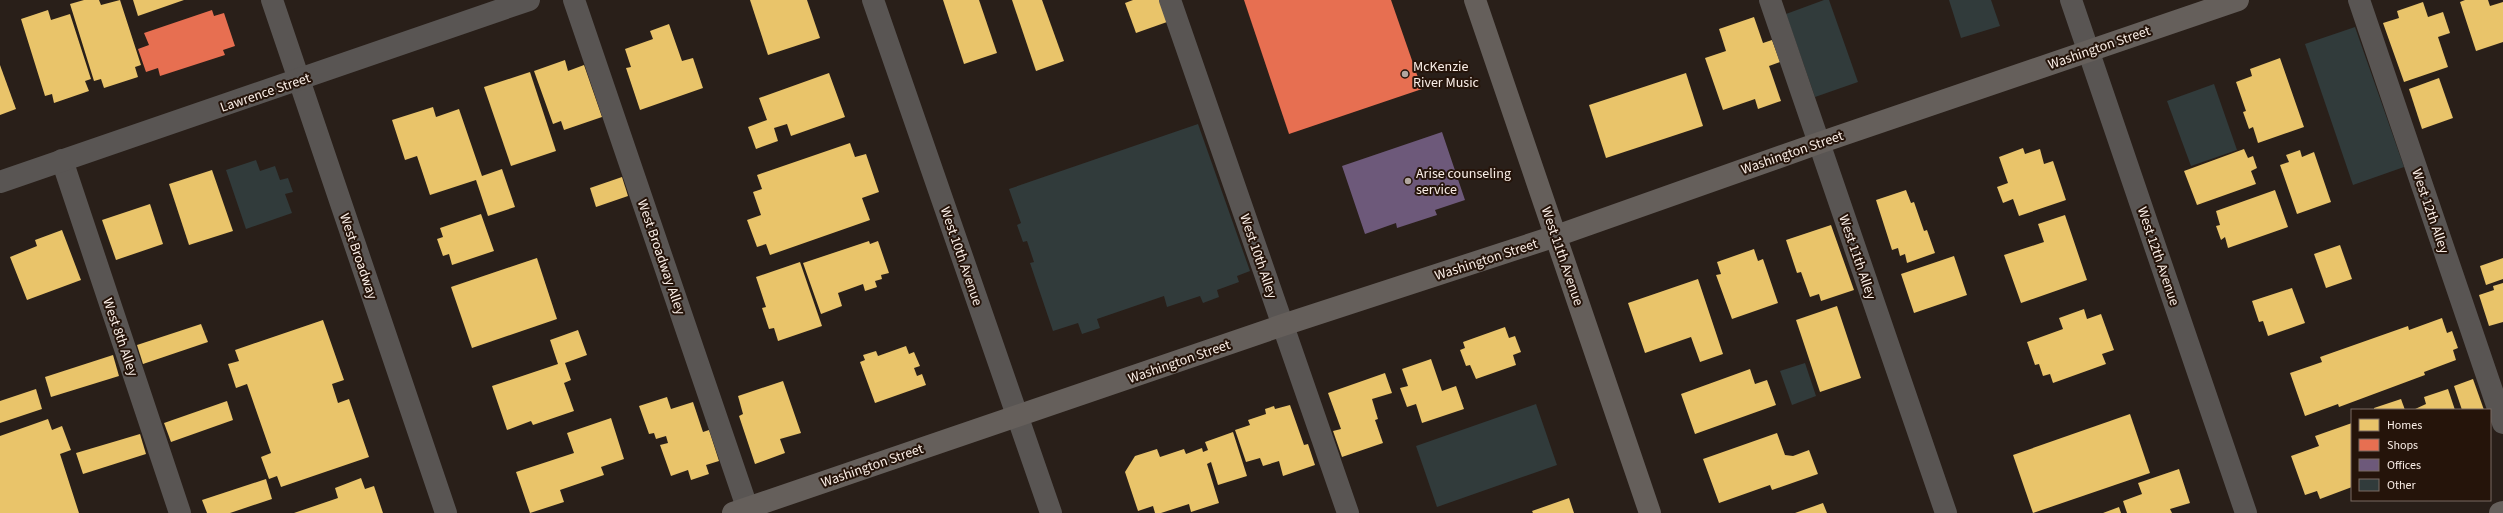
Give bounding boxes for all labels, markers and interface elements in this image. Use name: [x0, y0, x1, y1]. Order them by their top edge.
street label: Washington Street: [2045, 21, 2153, 75]
place label: McKenzie River Music: [1413, 57, 1480, 93]
street label: Lawrence Street: [218, 68, 313, 118]
marker: McKenzie River Music: [1400, 69, 1410, 79]
street label: Washington Street: [1738, 126, 1846, 180]
place label: Arise counseling service: [1416, 164, 1511, 200]
street label: West 12th Alley: [2406, 166, 2454, 257]
marker: Arise counseling service: [1403, 176, 1413, 186]
street label: West Broadway Alley: [632, 197, 690, 318]
street label: West 10th Avenue: [935, 204, 987, 308]
street label: West 11th Avenue: [1536, 204, 1588, 308]
street label: West 12th Avenue: [2132, 204, 2184, 308]
street label: West Broadway: [334, 211, 382, 302]
street label: West 10th Alley: [1234, 211, 1282, 302]
street label: West 11th Alley: [1833, 212, 1881, 303]
street label: Washington Street: [1432, 234, 1541, 286]
street label: West 8th Alley: [97, 296, 143, 380]
street label: Washington Street: [1125, 335, 1233, 389]
legend: [2351, 409, 2491, 501]
text: Homes: [2387, 417, 2422, 434]
text: Shops: [2387, 437, 2418, 454]
street label: Washington Street: [818, 439, 926, 493]
text: Offices: [2387, 457, 2421, 474]
text: Other: [2387, 477, 2417, 494]

